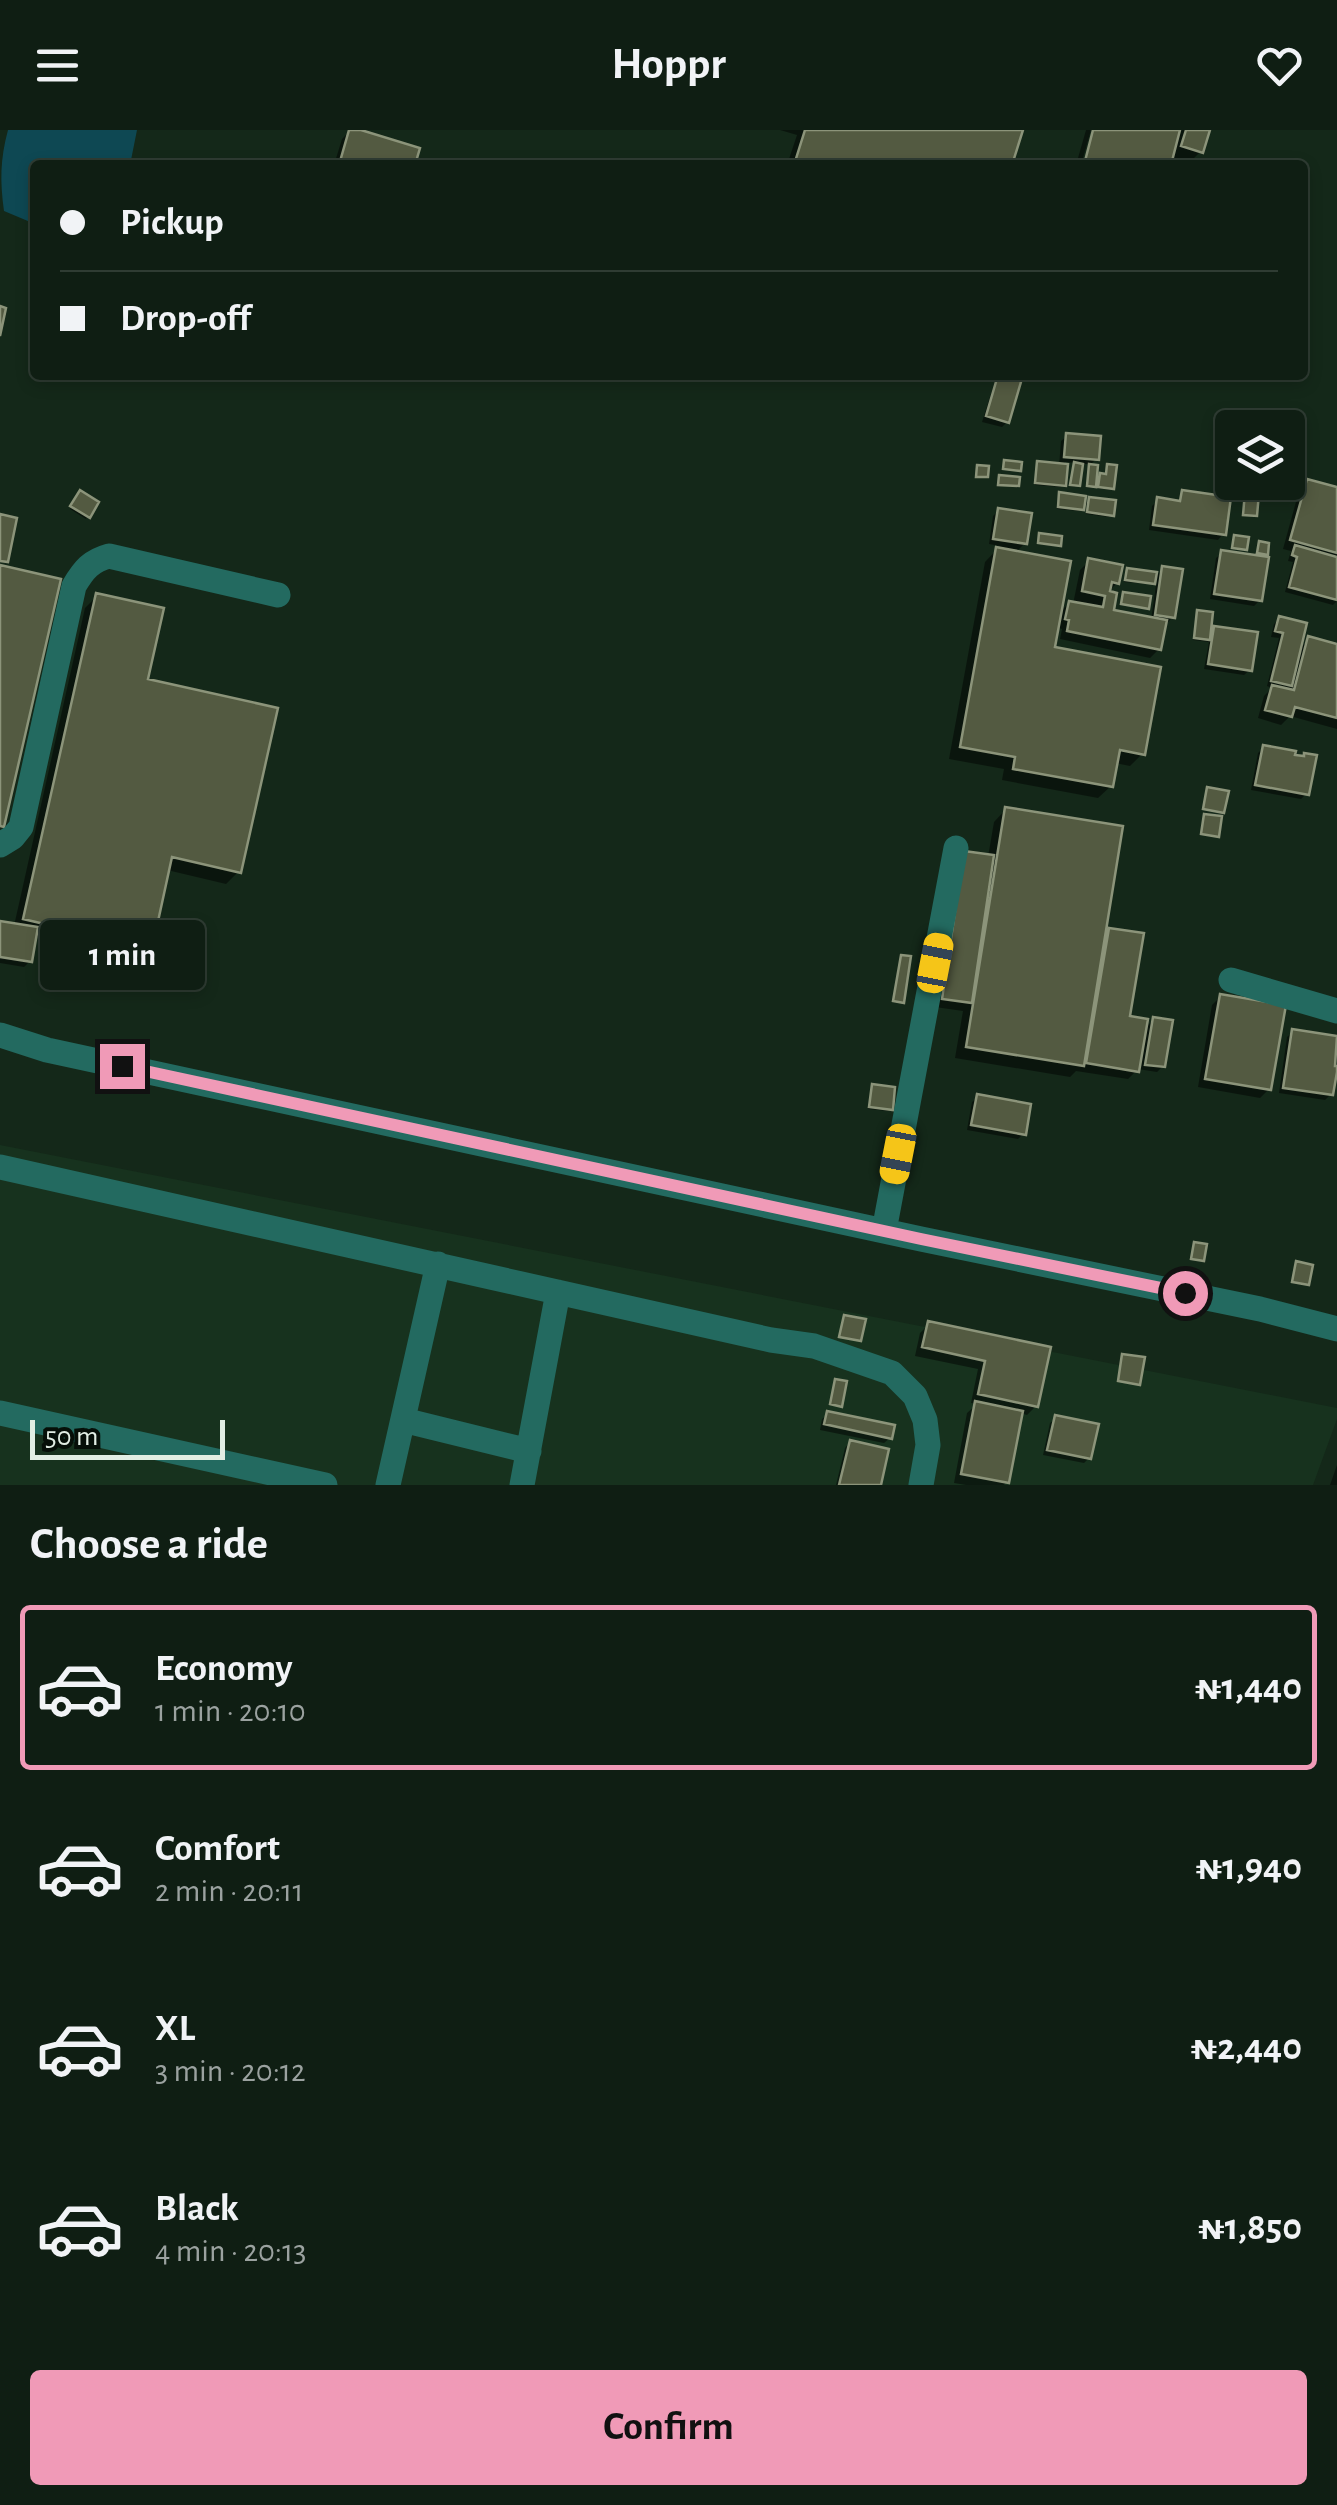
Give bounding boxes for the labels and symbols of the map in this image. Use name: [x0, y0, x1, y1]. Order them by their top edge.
callout: 1 min: [39, 921, 204, 991]
car: [915, 931, 955, 995]
route end: [100, 1044, 145, 1089]
car: [878, 1122, 918, 1186]
route start: [1163, 1271, 1208, 1316]
scale bar: [30, 1415, 225, 1460]

